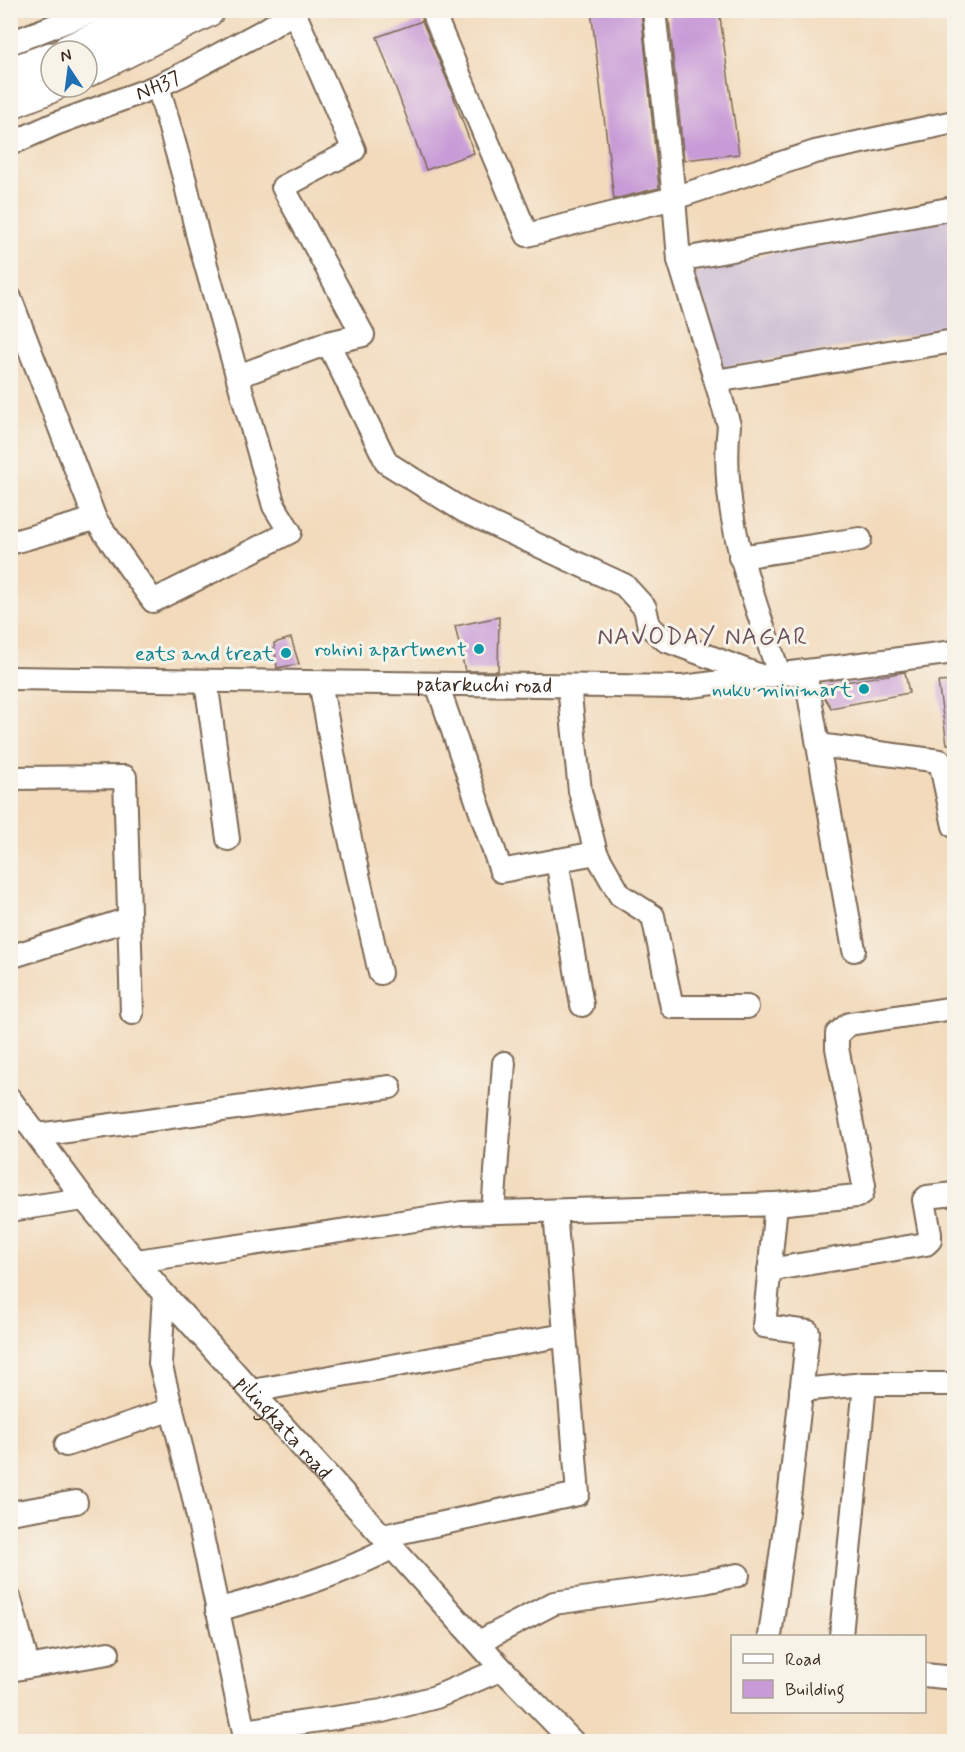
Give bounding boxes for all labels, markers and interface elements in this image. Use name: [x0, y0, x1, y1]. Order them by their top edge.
north arrow: [39, 39, 99, 99]
text: N: [58, 44, 74, 67]
street label: NH37: [132, 64, 185, 108]
district label: NAVODAY NAGAR: [597, 622, 809, 653]
place label: rohini apartment: [314, 636, 467, 664]
place label: eats and treat: [135, 640, 275, 668]
marker: rohini apartment: [472, 642, 486, 656]
marker: eats and treat: [279, 646, 293, 660]
street label: patarkuchi road: [416, 670, 552, 700]
place label: nuku minimart: [712, 676, 853, 704]
marker: nuku minimart: [857, 682, 871, 696]
street label: pilingkata road: [229, 1370, 338, 1486]
legend: [731, 1635, 926, 1713]
text: Road: [785, 1648, 821, 1672]
text: Building: [785, 1678, 845, 1704]

